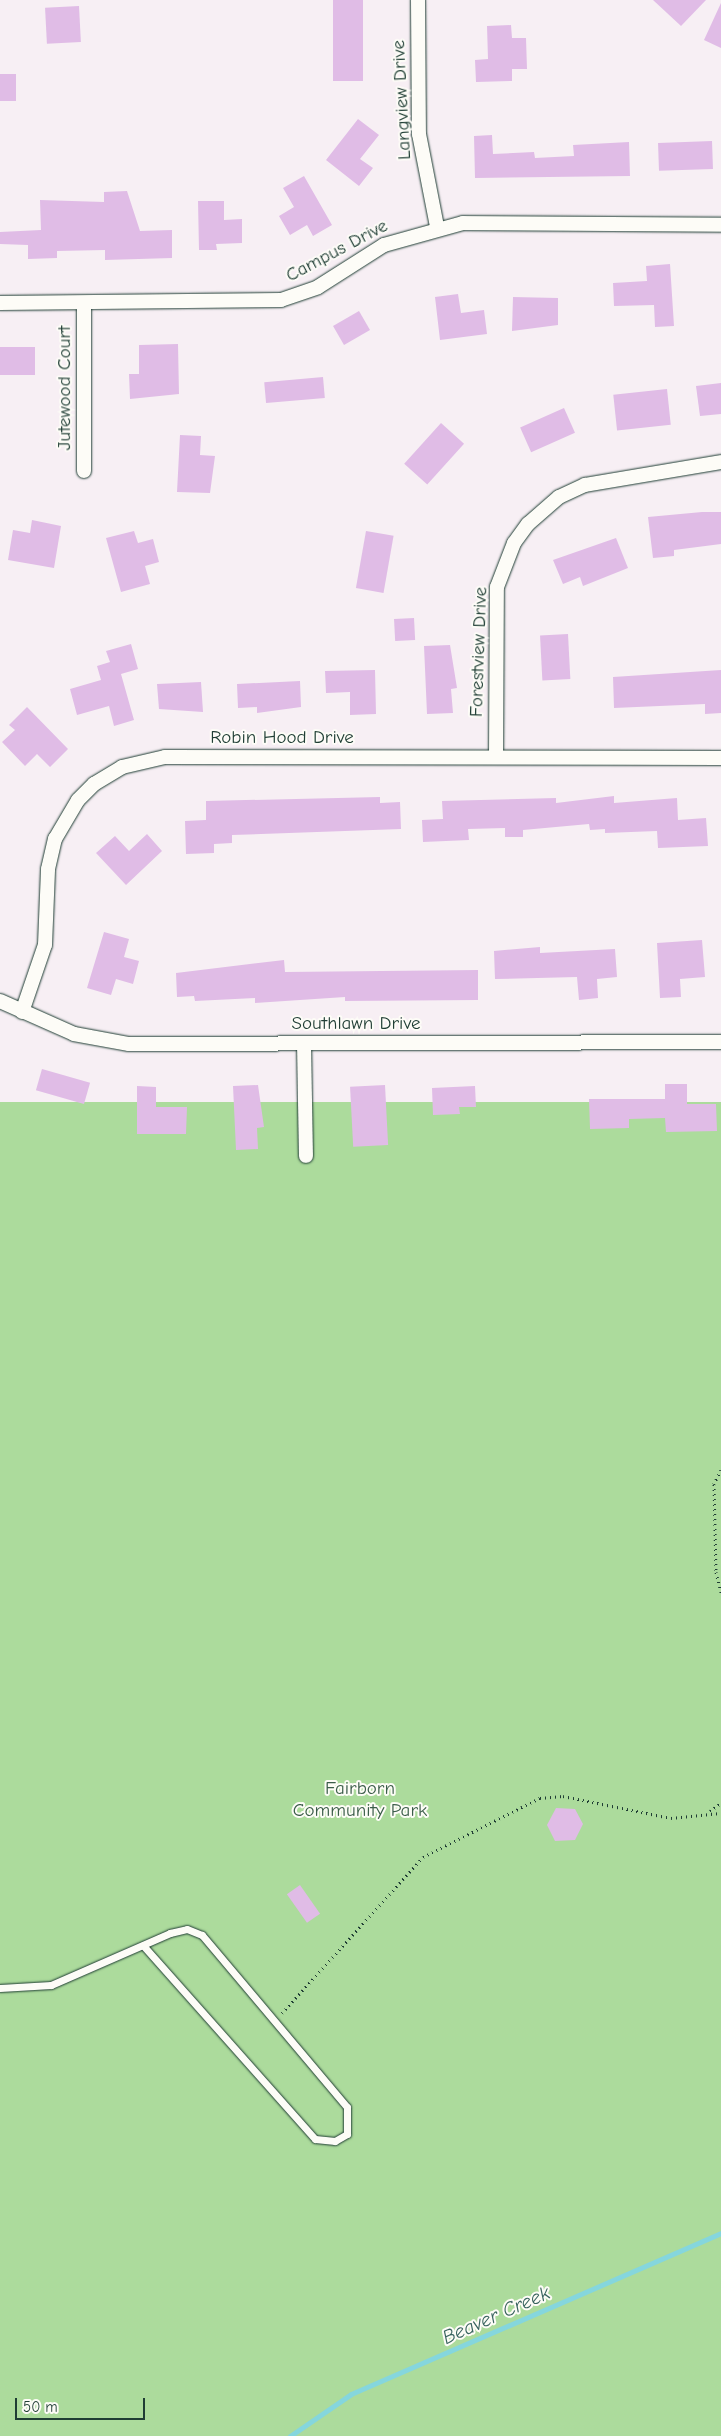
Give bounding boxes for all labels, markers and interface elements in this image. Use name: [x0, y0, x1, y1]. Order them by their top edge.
street label: Langview Drive: [387, 40, 417, 160]
street label: Campus Drive: [282, 215, 392, 287]
street label: Jutewood Court: [54, 326, 76, 450]
street label: Forestview Drive: [465, 586, 493, 718]
street label: Robin Hood Drive: [210, 727, 354, 749]
street label: Southlawn Drive: [292, 1013, 420, 1035]
park label: Fairborn Community Park: [293, 1778, 427, 1822]
water label: Beaver Creek: [438, 2281, 554, 2349]
scale bar: [18, 2388, 148, 2420]
text: 50 m: [23, 2398, 58, 2416]

